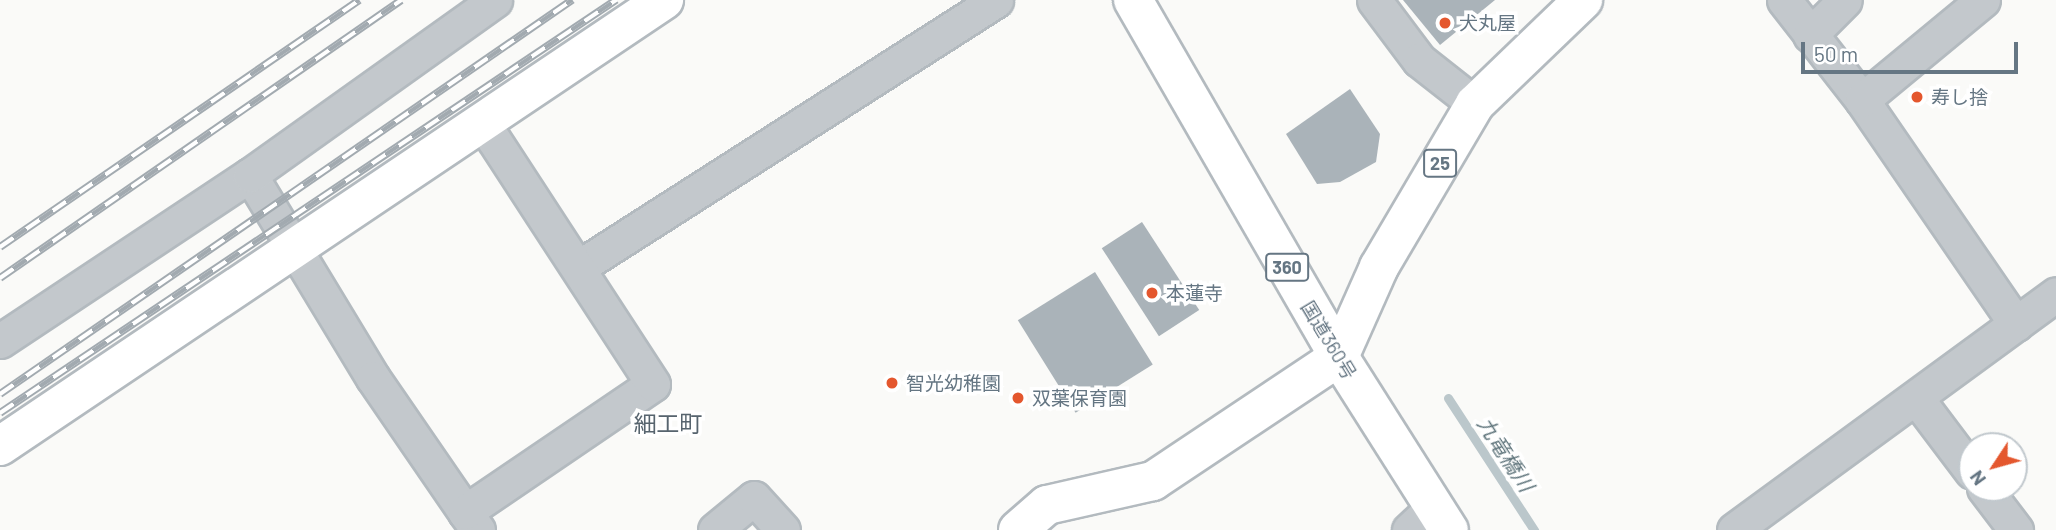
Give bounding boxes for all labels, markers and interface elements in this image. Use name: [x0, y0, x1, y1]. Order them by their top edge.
place label: 犬丸屋: [1459, 12, 1516, 34]
marker: 犬丸屋: [1437, 15, 1453, 31]
scale bar: [1804, 28, 2021, 72]
text: 50 m: [1814, 41, 1858, 66]
place label: 寿し捨: [1931, 86, 1988, 108]
marker: 寿し捨: [1909, 89, 1925, 105]
road number: 25: [1422, 148, 1458, 178]
road number: 360: [1264, 253, 1310, 282]
place label: 本蓮寺: [1166, 282, 1223, 304]
marker: 本蓮寺: [1144, 285, 1160, 301]
street label: 国道360号: [1297, 297, 1361, 383]
place label: 智光幼稚園: [906, 372, 1001, 394]
marker: 智光幼稚園: [884, 375, 900, 391]
place label: 双葉保育園: [1032, 387, 1127, 409]
marker: 双葉保育園: [1010, 390, 1026, 406]
district label: 細工町: [634, 409, 702, 437]
water label: 九竜橋川: [1473, 412, 1539, 496]
north arrow: [1958, 432, 2028, 502]
text: N: [1964, 467, 1990, 490]

